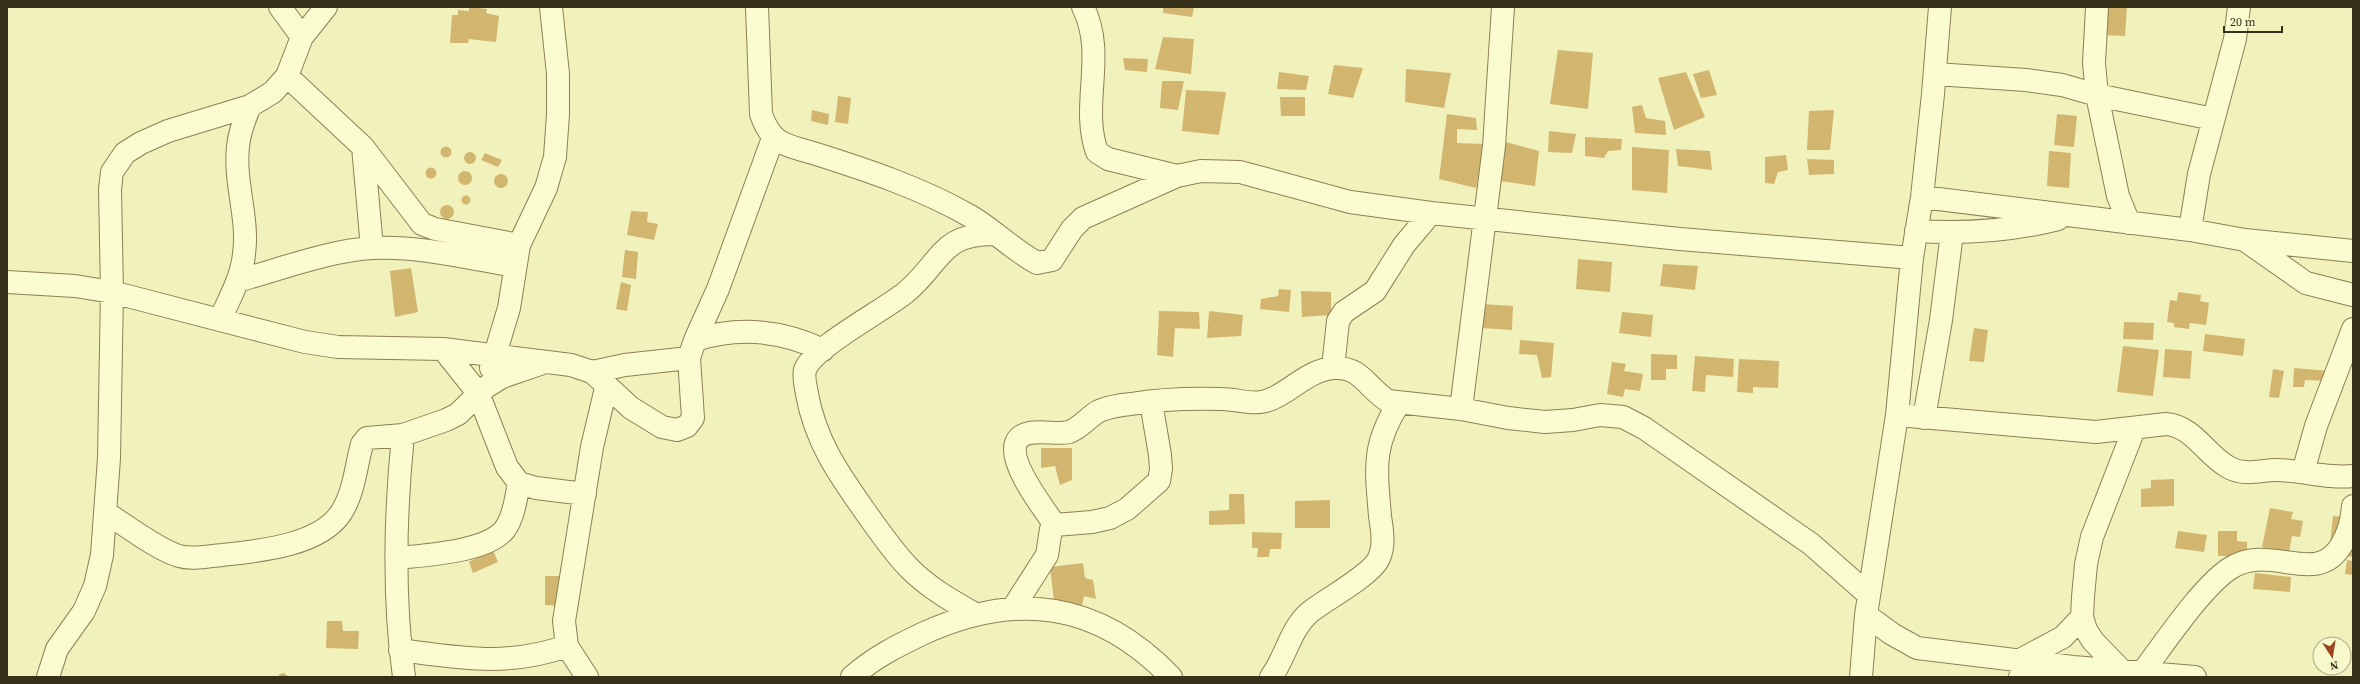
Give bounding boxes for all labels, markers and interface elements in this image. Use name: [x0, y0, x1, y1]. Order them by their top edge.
scale bar: [2224, 8, 2282, 34]
text: 20 m: [2230, 14, 2256, 30]
north arrow: [2312, 636, 2352, 676]
text: N: [2328, 657, 2339, 673]

